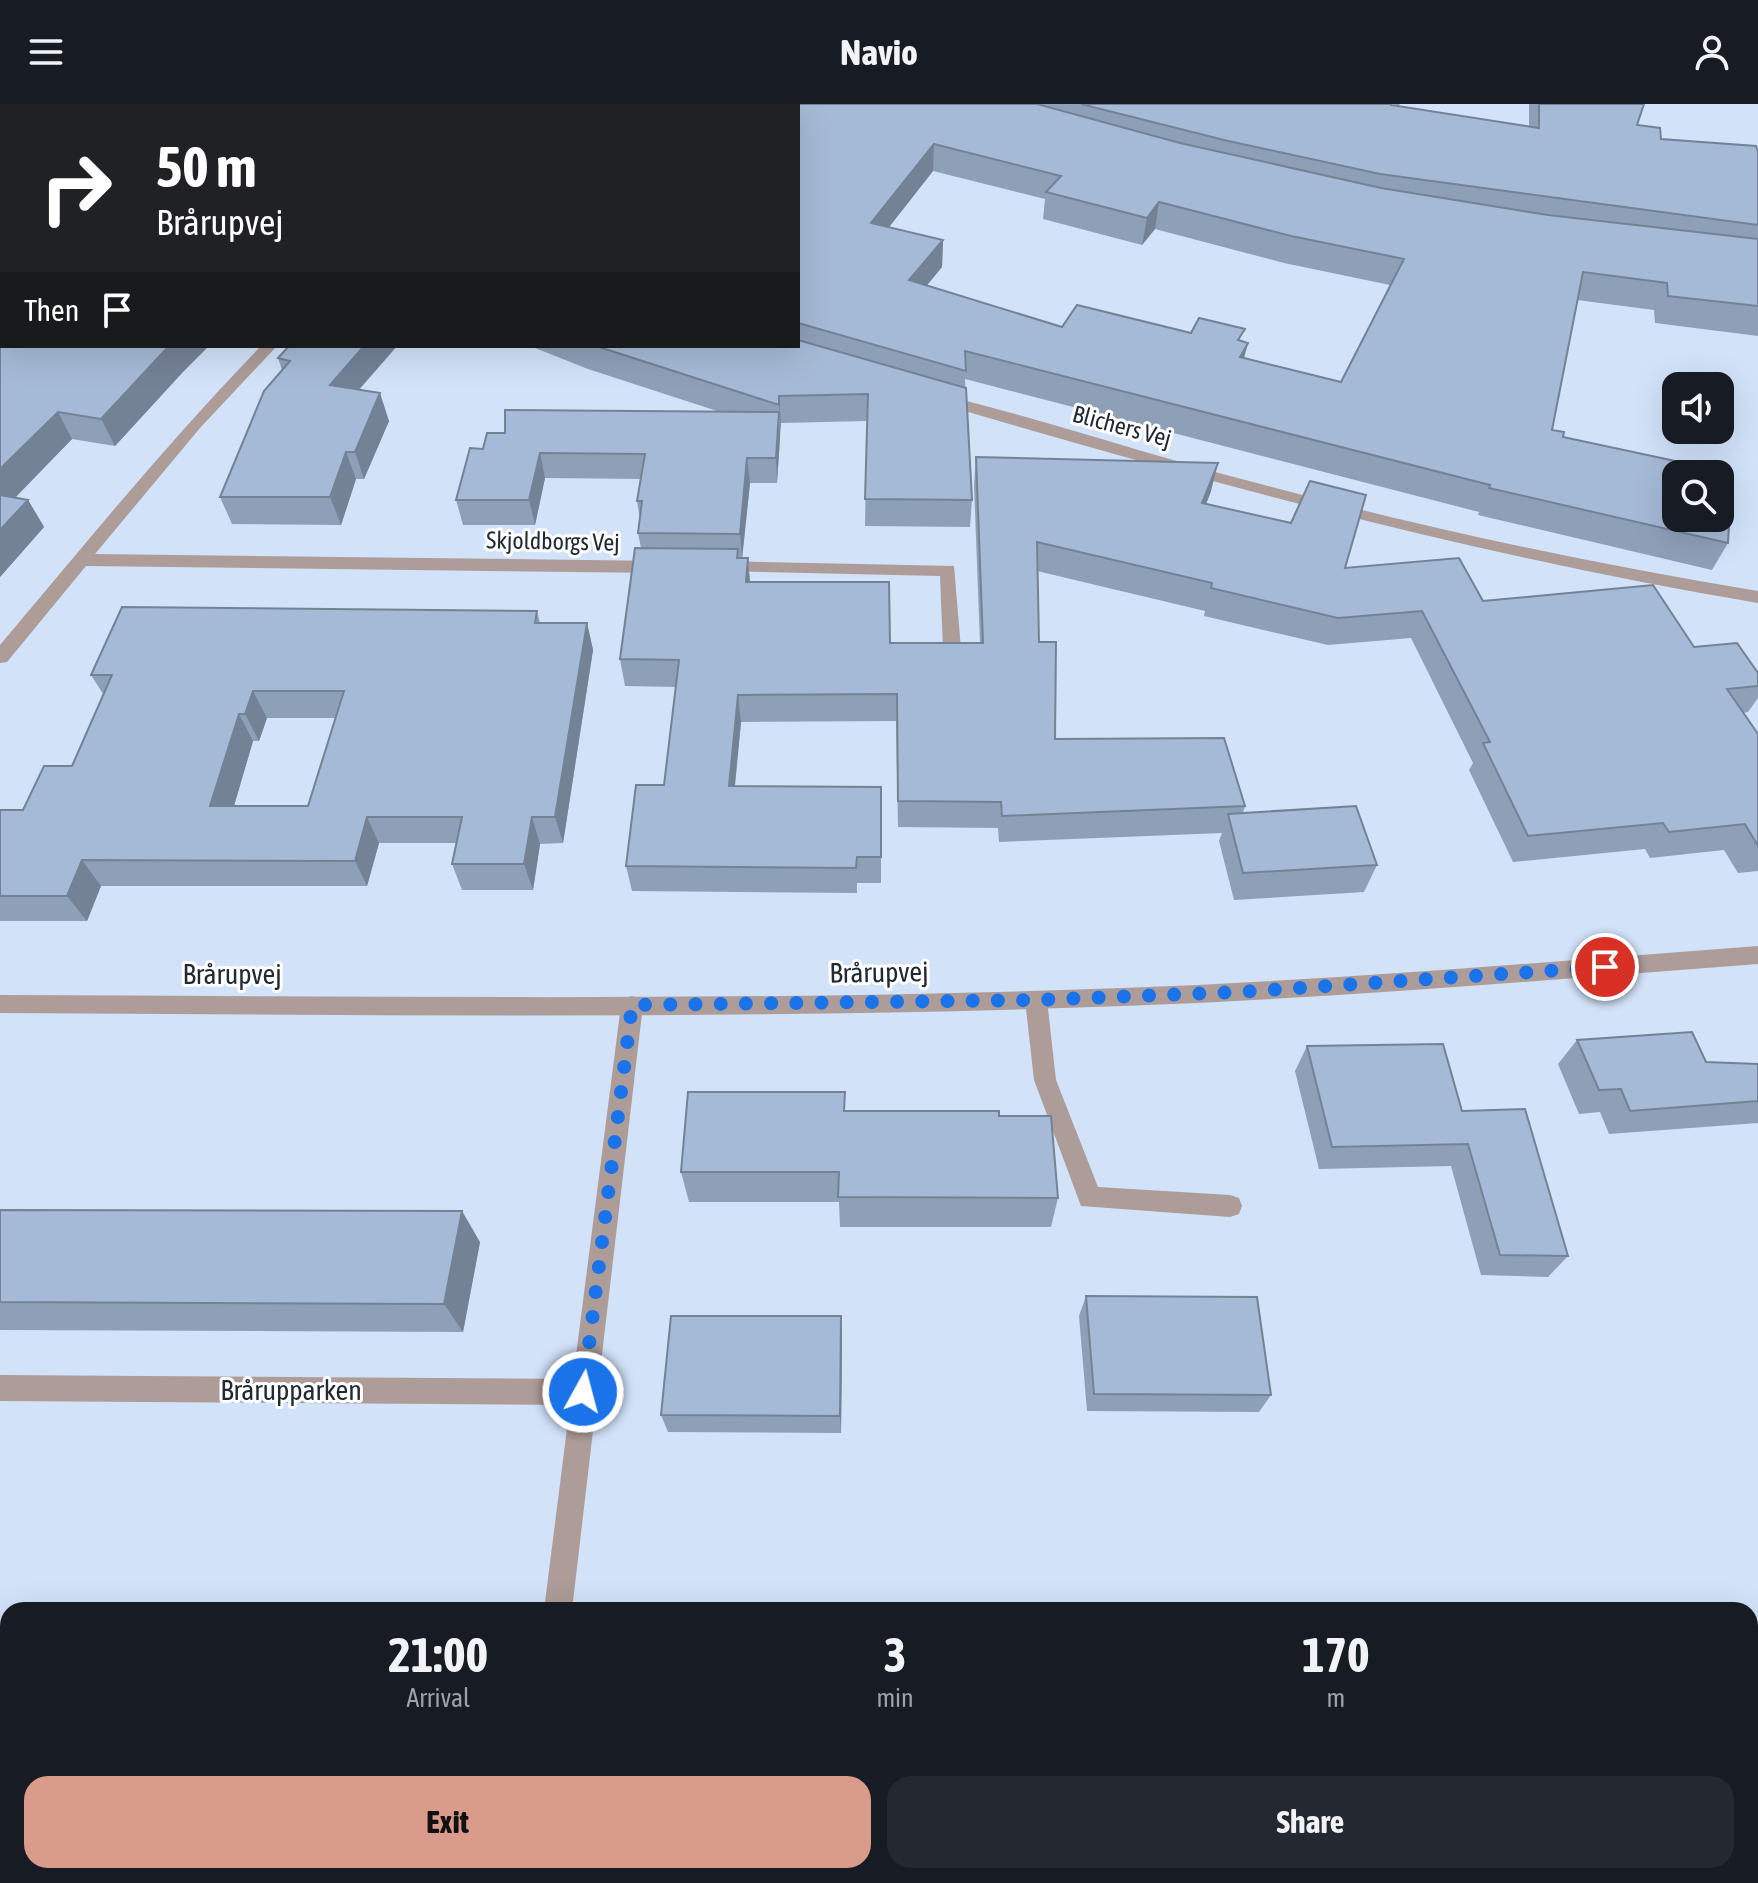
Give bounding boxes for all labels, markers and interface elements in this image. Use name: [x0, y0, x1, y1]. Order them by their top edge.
icon: menu: [24, 30, 68, 74]
icon: person: [1690, 30, 1734, 74]
text: Navio: [840, 31, 918, 73]
text: 50 m: [156, 135, 257, 199]
icon: right: [24, 136, 128, 240]
text: Brårupvej: [156, 201, 284, 243]
icon: arrive: [95, 288, 139, 332]
text: Then: [24, 293, 79, 327]
map controls: [1662, 372, 1734, 532]
button: sound: [1662, 372, 1734, 444]
street label: Blichers Vej: [1070, 400, 1174, 452]
button: search: [1662, 460, 1734, 532]
street label: Skjoldborgs Vej: [486, 526, 620, 556]
pin: [1571, 933, 1639, 1001]
icon: arrive: [1583, 945, 1627, 989]
street label: Brårupvej: [829, 955, 929, 989]
street label: Brårupvej: [182, 958, 282, 990]
position arrow: [541, 1350, 625, 1434]
street label: Brårupparken: [220, 1374, 362, 1406]
text: 21:00: [388, 1627, 488, 1682]
text: 3: [884, 1627, 906, 1682]
text: 170: [1302, 1627, 1370, 1682]
text: Arrival: [406, 1683, 470, 1713]
text: min: [876, 1683, 914, 1713]
text: m: [1326, 1683, 1345, 1713]
button: Exit: [24, 1776, 871, 1868]
button: Share: [887, 1776, 1734, 1868]

